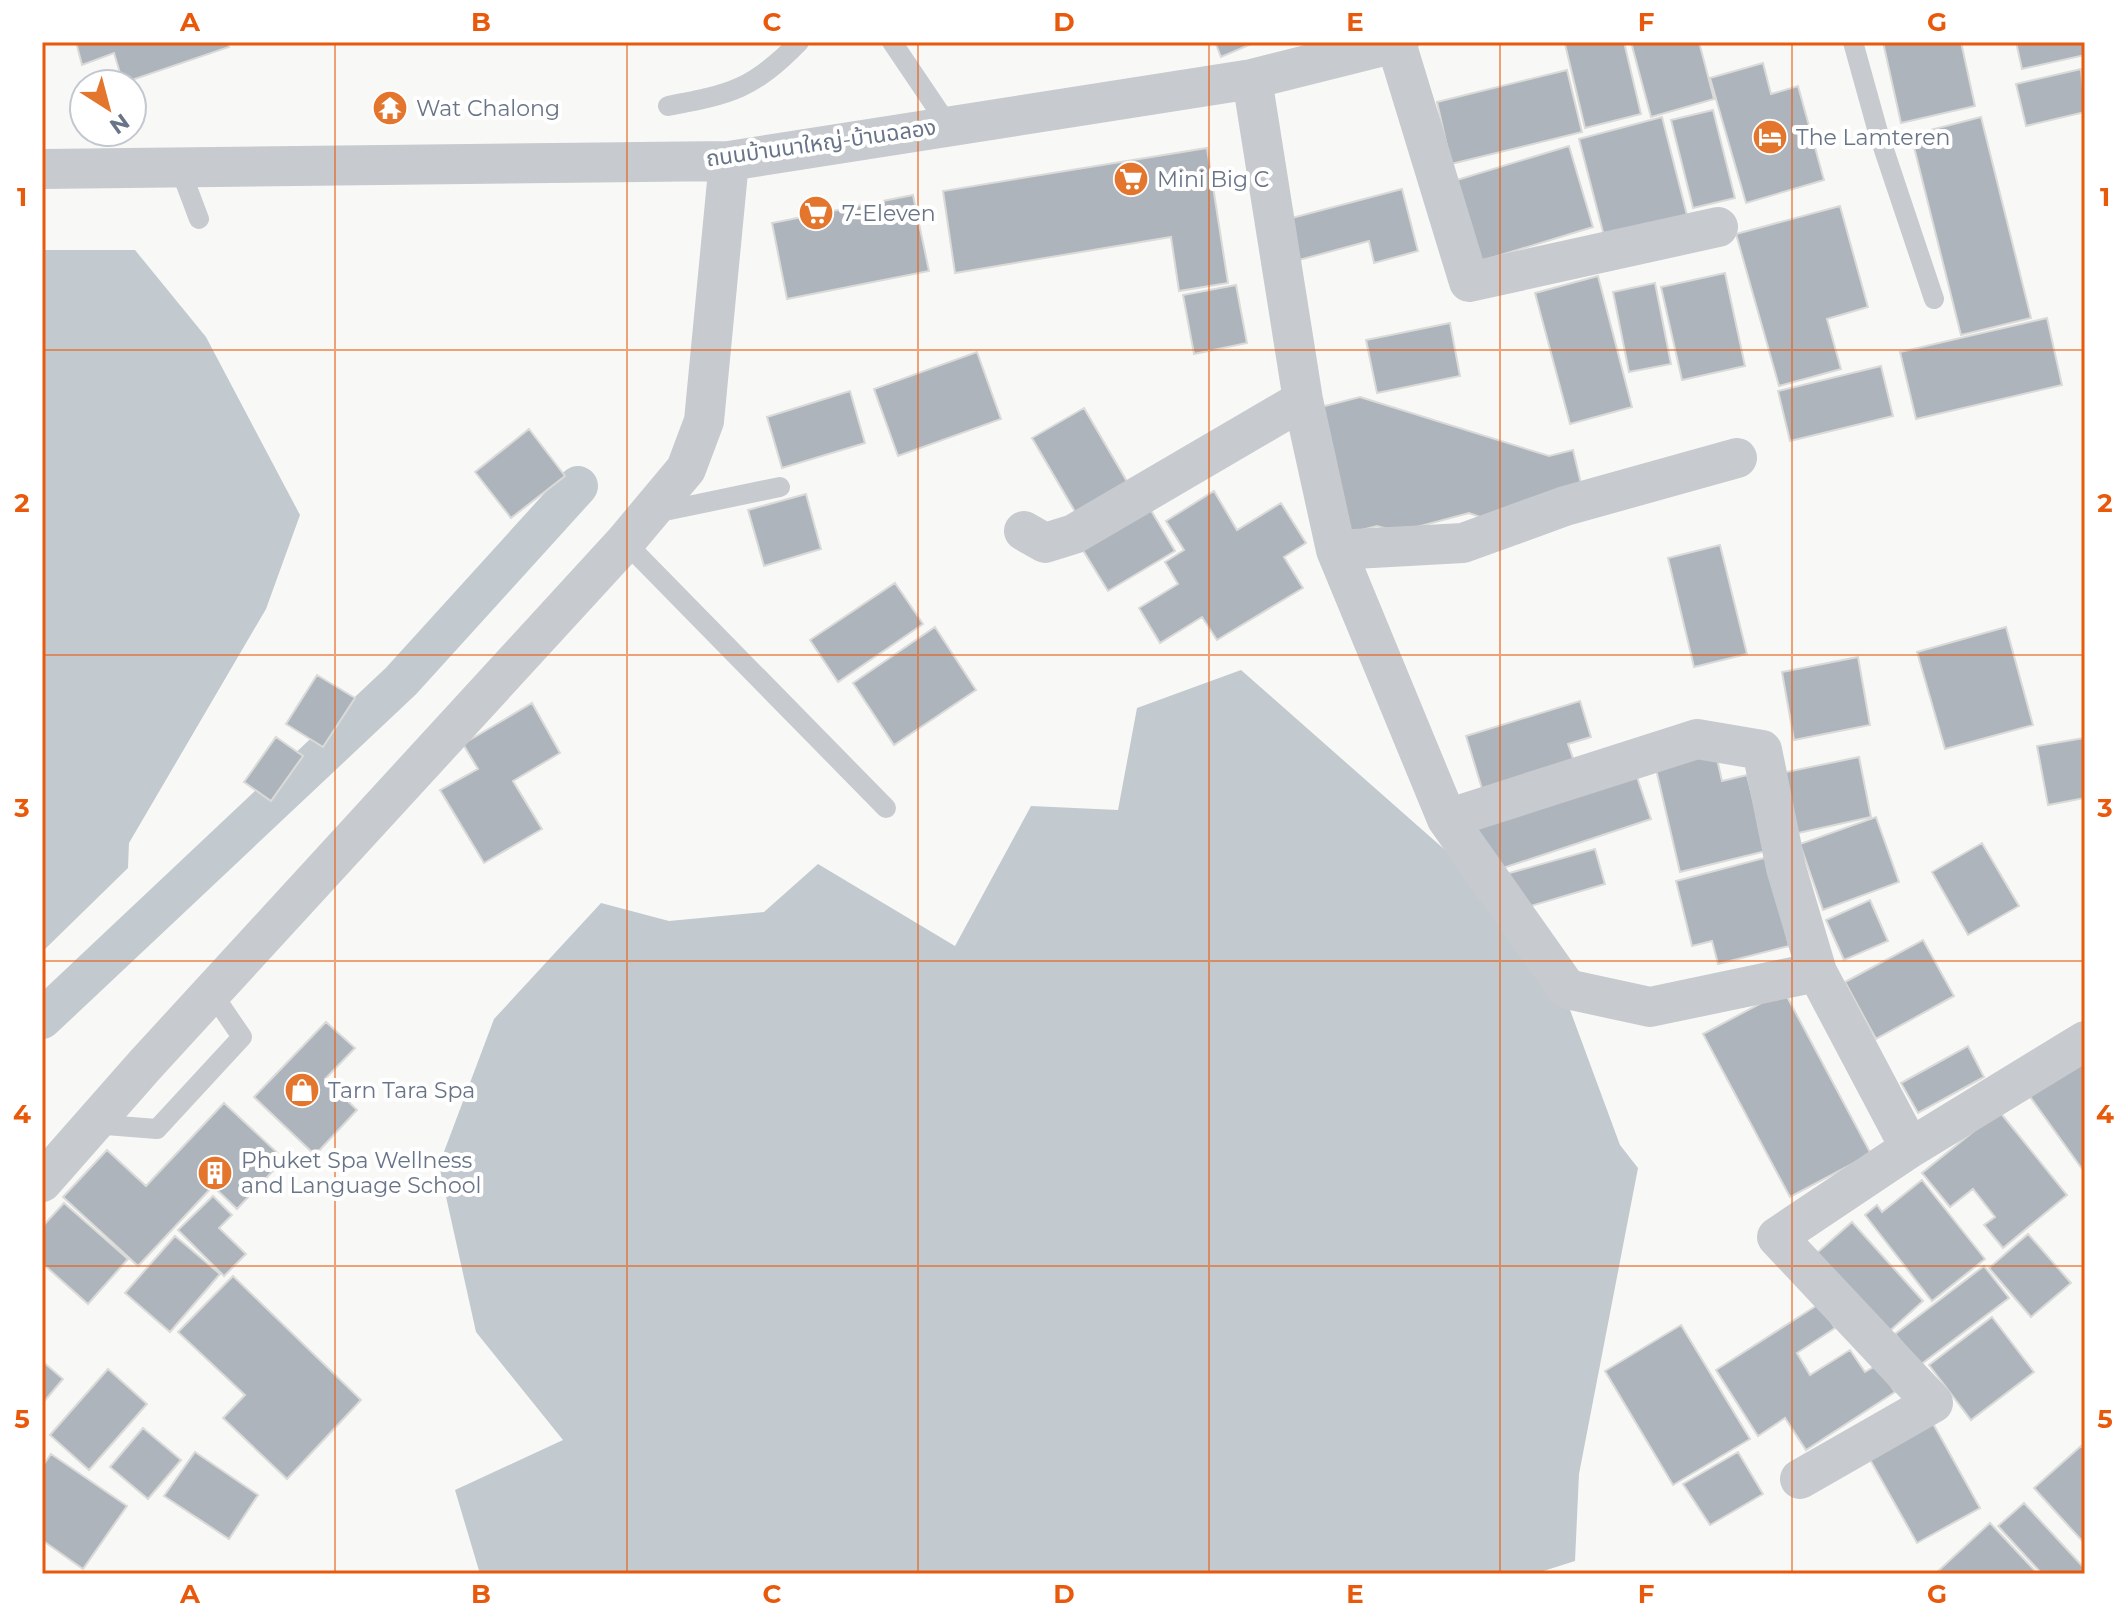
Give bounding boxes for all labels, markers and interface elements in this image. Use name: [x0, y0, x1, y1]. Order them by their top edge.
text: A: [179, 6, 201, 38]
text: B: [471, 6, 491, 38]
text: C: [763, 6, 782, 38]
text: D: [1053, 6, 1075, 38]
text: E: [1346, 6, 1364, 38]
text: F: [1638, 6, 1654, 38]
text: G: [1927, 6, 1947, 38]
north arrow: [68, 68, 148, 148]
temple icon: Wat Chalong: [371, 89, 409, 127]
place label: Wat Chalong: [416, 95, 560, 122]
text: N: [104, 108, 135, 140]
street label: ถนนบ้านนาใหญ่-บ้านฉลอง: [704, 113, 938, 173]
hotel icon: The Lamteren: [1751, 118, 1789, 156]
place label: The Lamteren: [1796, 124, 1950, 151]
supermarket icon: Mini Big C: [1112, 160, 1150, 198]
place label: Mini Big C: [1157, 166, 1269, 193]
text: 1: [17, 181, 27, 213]
text: 1: [2100, 181, 2110, 213]
supermarket icon: 7-Eleven: [797, 194, 835, 232]
place label: 7-Eleven: [842, 200, 936, 227]
text: 2: [14, 487, 30, 519]
text: 2: [2097, 487, 2113, 519]
text: 3: [13, 792, 30, 824]
text: 3: [2096, 792, 2113, 824]
shop icon: Tarn Tara Spa: [283, 1071, 321, 1109]
place label: Tarn Tara Spa: [328, 1077, 475, 1104]
text: 4: [13, 1098, 31, 1130]
text: 4: [2096, 1098, 2114, 1130]
place label: Phuket Spa Wellness and Language School: [241, 1147, 481, 1199]
building icon: Phuket Spa Wellness and Language School: [196, 1154, 234, 1192]
text: 5: [14, 1403, 30, 1435]
text: 5: [2097, 1403, 2113, 1435]
text: A: [179, 1578, 201, 1610]
text: B: [471, 1578, 491, 1610]
text: C: [763, 1578, 782, 1610]
text: D: [1053, 1578, 1075, 1610]
text: E: [1346, 1578, 1364, 1610]
text: F: [1638, 1578, 1654, 1610]
text: G: [1927, 1578, 1947, 1610]

